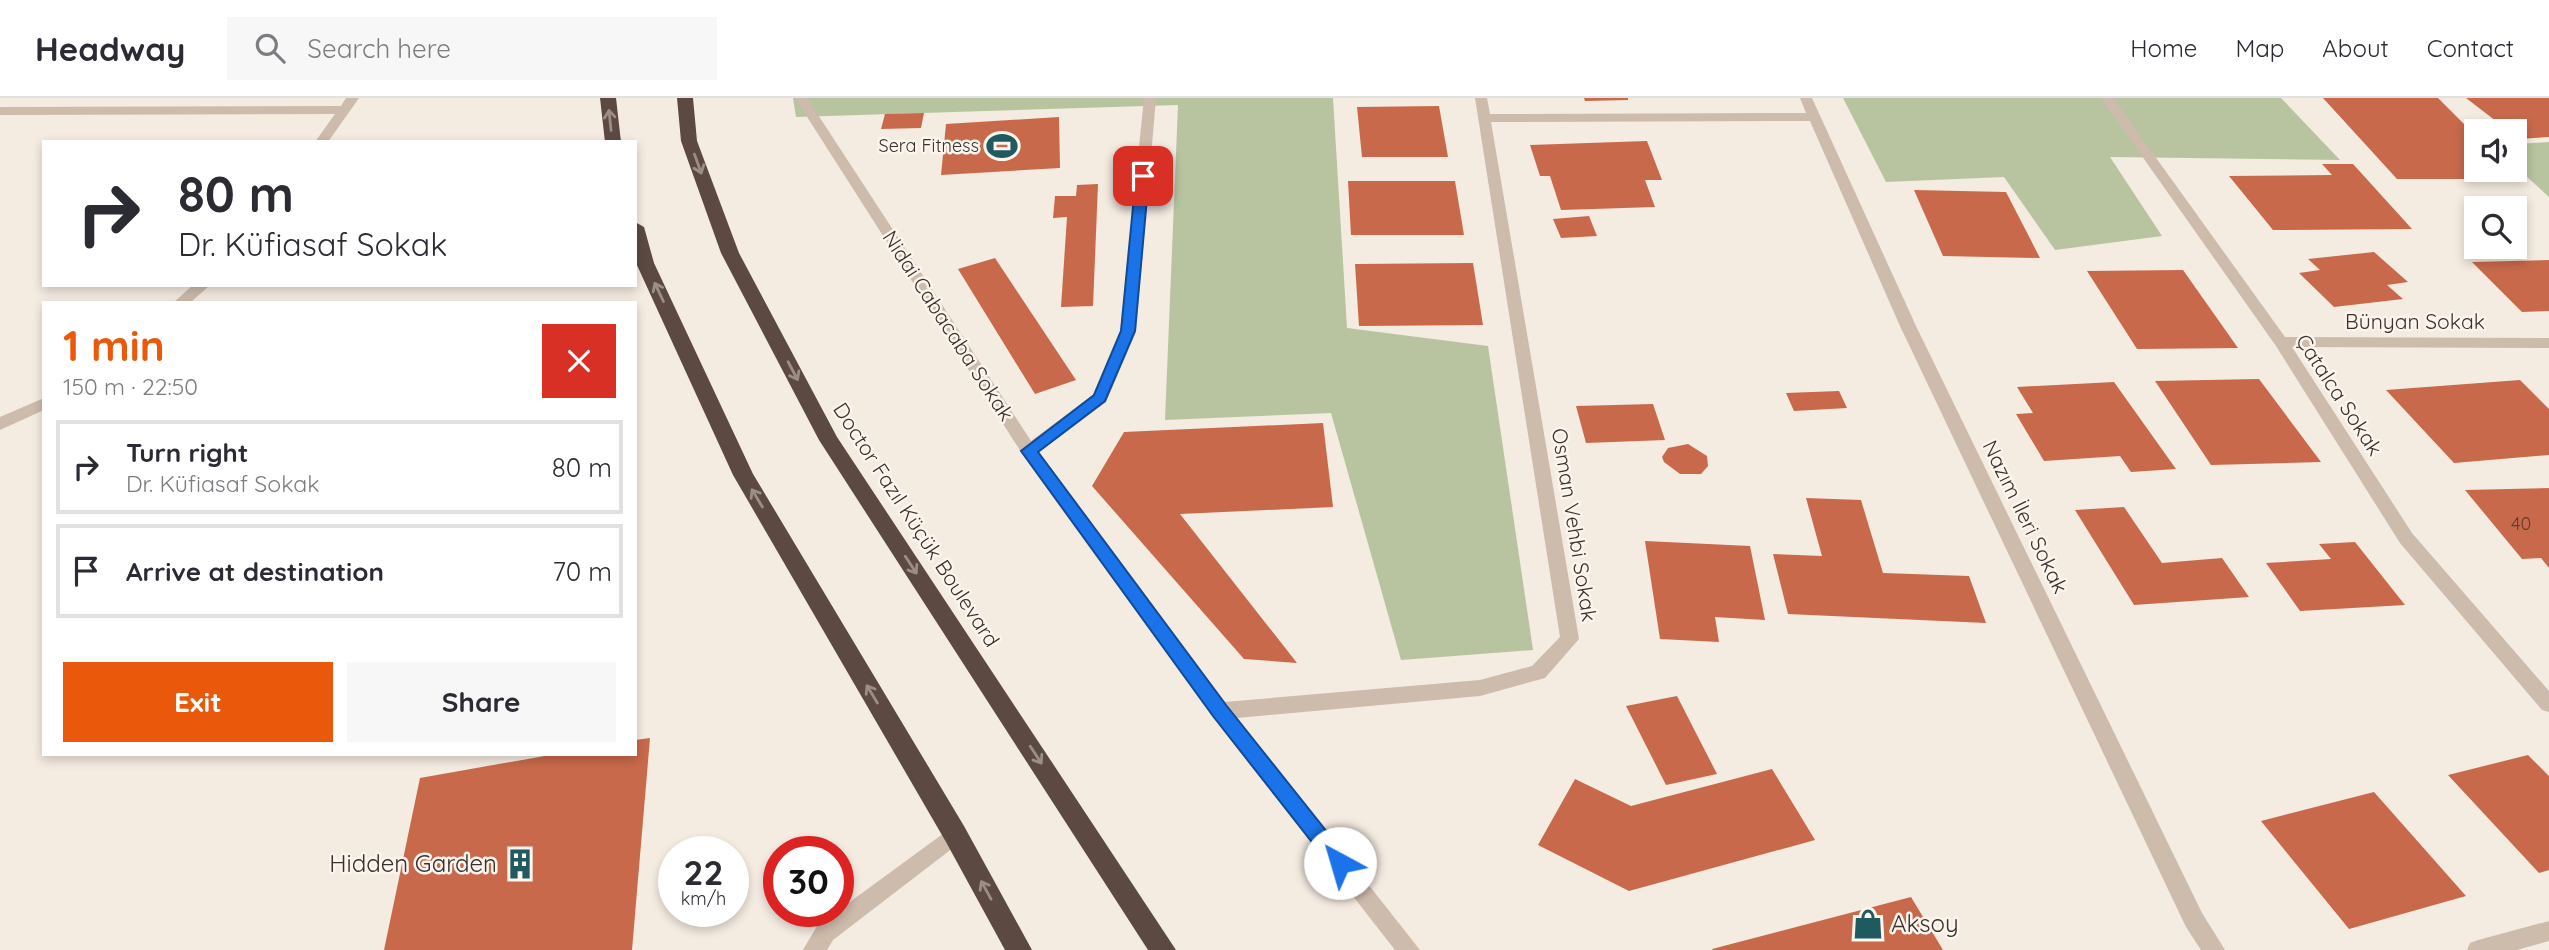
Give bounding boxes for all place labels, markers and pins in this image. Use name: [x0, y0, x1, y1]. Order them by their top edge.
sports icon: Sera Fitness: [985, 129, 1019, 163]
place label: Sera Fitness: [879, 134, 979, 157]
pin: [1113, 146, 1173, 206]
building icon: Hidden Garden: [503, 847, 537, 881]
place label: Hidden Garden: [329, 848, 497, 878]
shop icon: Aksoy: [1851, 907, 1885, 941]
place label: Aksoy: [1891, 908, 1959, 938]

